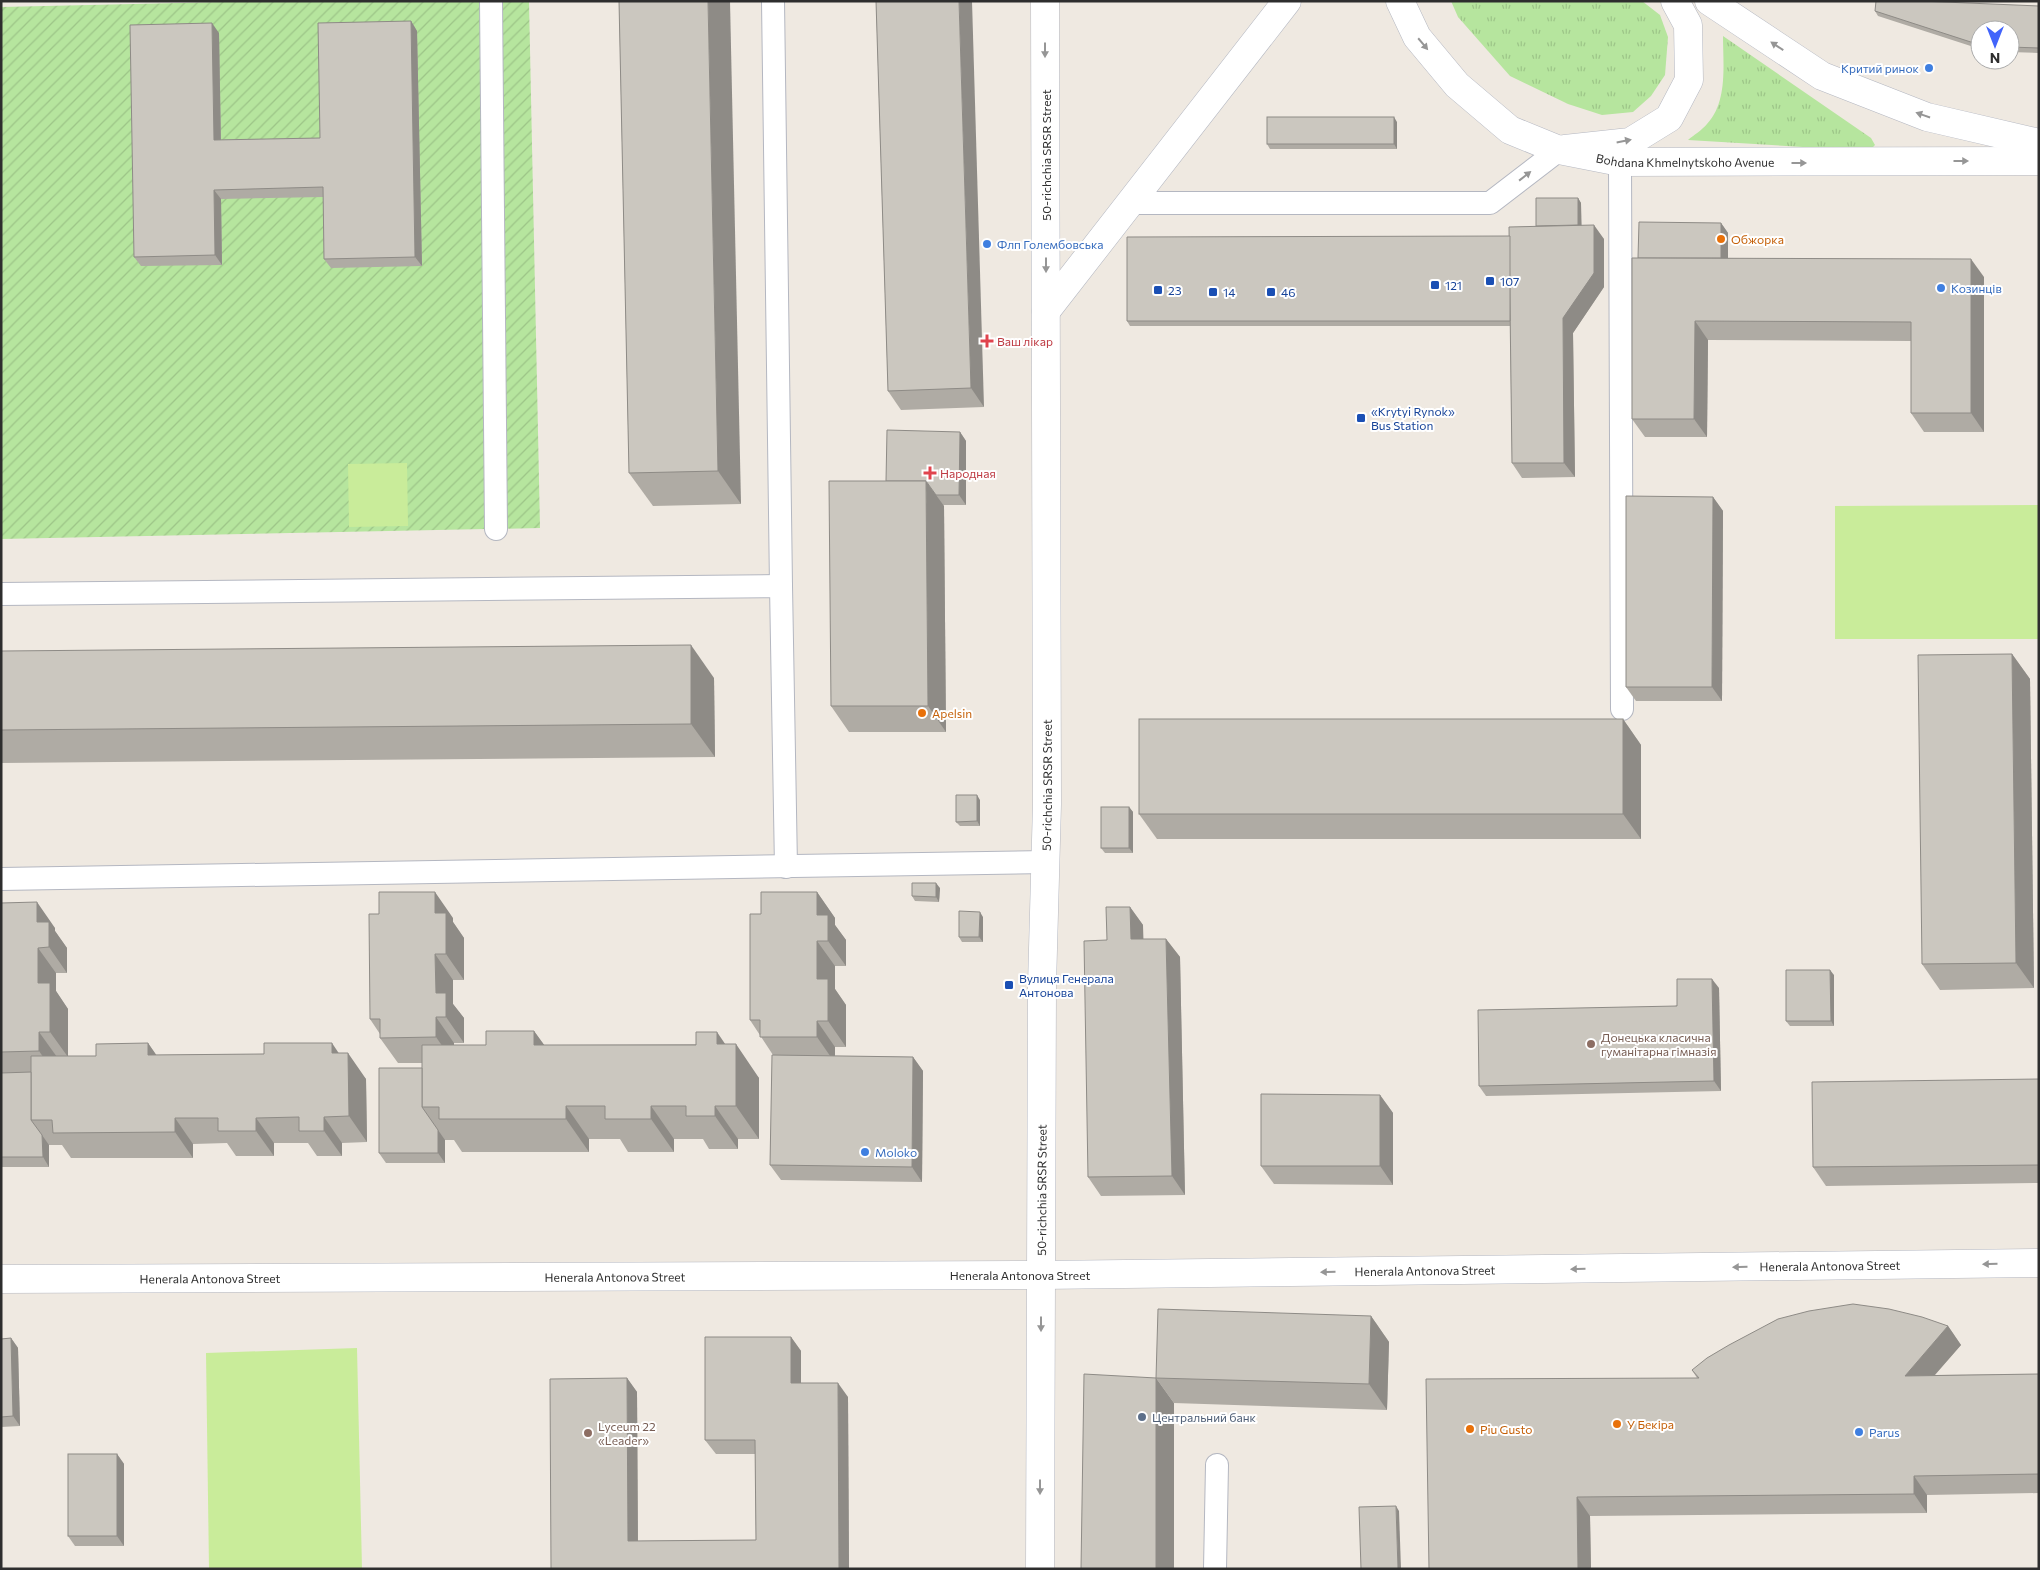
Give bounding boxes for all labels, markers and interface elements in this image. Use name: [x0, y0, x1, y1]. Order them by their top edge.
north arrow: [1970, 20, 2020, 70]
one-way arrow: [1417, 37, 1428, 50]
one-way arrow: [1041, 42, 1049, 58]
one-way arrow: [1770, 42, 1784, 51]
text: N: [1990, 50, 2000, 67]
place label: Критий ринок: [1841, 61, 1920, 75]
marker: Критий ринок: [1923, 62, 1935, 74]
street label: 50-richchia SRSR Street: [1039, 89, 1053, 221]
one-way arrow: [1916, 111, 1931, 118]
one-way arrow: [1617, 137, 1633, 145]
street label: Bohdana Khmelnytskoho Avenue: [1595, 150, 1774, 169]
one-way arrow: [1954, 157, 1970, 165]
one-way arrow: [1791, 159, 1807, 167]
one-way arrow: [1518, 171, 1531, 182]
place label: Обжорка: [1731, 232, 1784, 246]
marker: Обжорка: [1715, 233, 1727, 245]
place label: Флп Голембовська: [997, 237, 1104, 251]
marker: Флп Голембовська: [981, 238, 993, 250]
one-way arrow: [1042, 257, 1050, 273]
place label: 107: [1500, 274, 1519, 288]
marker: 107: [1484, 275, 1496, 287]
place label: 121: [1445, 278, 1462, 292]
marker: 121: [1429, 279, 1441, 291]
place label: Козинців: [1951, 281, 2002, 295]
marker: Козинців: [1935, 282, 1947, 294]
place label: 23: [1168, 283, 1182, 297]
marker: 23: [1152, 284, 1164, 296]
place label: 14: [1223, 285, 1235, 299]
place label: 46: [1281, 285, 1295, 299]
marker: 14: [1207, 286, 1219, 298]
marker: 46: [1265, 286, 1277, 298]
place label: Ваш лікар: [997, 334, 1053, 348]
marker: Ваш лікар: [981, 335, 993, 347]
place label: «Krytyi Rynok» Bus Station: [1371, 404, 1455, 432]
marker: «Krytyi Rynok» Bus Station: [1355, 412, 1367, 424]
place label: Народная: [940, 466, 996, 480]
marker: Народная: [924, 467, 936, 479]
place label: Apelsin: [932, 706, 972, 720]
marker: Apelsin: [916, 707, 928, 719]
street label: 50-richchia SRSR Street: [1039, 719, 1054, 851]
place label: Вулиця Генерала Антонова: [1019, 971, 1114, 999]
marker: Вулиця Генерала Антонова: [1003, 979, 1015, 991]
place label: Донецька класична гуманітарна гімназія: [1601, 1030, 1716, 1058]
marker: Донецька класична гуманітарна гімназія: [1585, 1038, 1597, 1050]
street label: 50-richchia SRSR Street: [1034, 1124, 1049, 1256]
place label: Moloko: [875, 1145, 917, 1159]
marker: Moloko: [859, 1146, 871, 1158]
street label: Henerala Antonova Street: [1759, 1258, 1901, 1273]
one-way arrow: [1982, 1260, 1998, 1268]
street label: Henerala Antonova Street: [1354, 1263, 1496, 1278]
one-way arrow: [1732, 1263, 1748, 1271]
one-way arrow: [1569, 1265, 1585, 1273]
street label: Henerala Antonova Street: [950, 1268, 1090, 1282]
one-way arrow: [1319, 1268, 1335, 1276]
street label: Henerala Antonova Street: [545, 1269, 686, 1284]
street label: Henerala Antonova Street: [140, 1271, 281, 1285]
one-way arrow: [1037, 1316, 1045, 1332]
place label: Центральний банк: [1152, 1410, 1257, 1424]
marker: Центральний банк: [1136, 1411, 1148, 1423]
place label: У Бекіра: [1627, 1417, 1674, 1431]
marker: У Бекіра: [1611, 1418, 1623, 1430]
place label: Lyceum 22 «Leader»: [598, 1419, 656, 1447]
place label: Piu Gusto: [1480, 1422, 1533, 1436]
marker: Piu Gusto: [1464, 1423, 1476, 1435]
place label: Parus: [1869, 1425, 1900, 1439]
marker: Parus: [1853, 1426, 1865, 1438]
marker: Lyceum 22 «Leader»: [582, 1427, 594, 1439]
one-way arrow: [1036, 1479, 1044, 1495]

